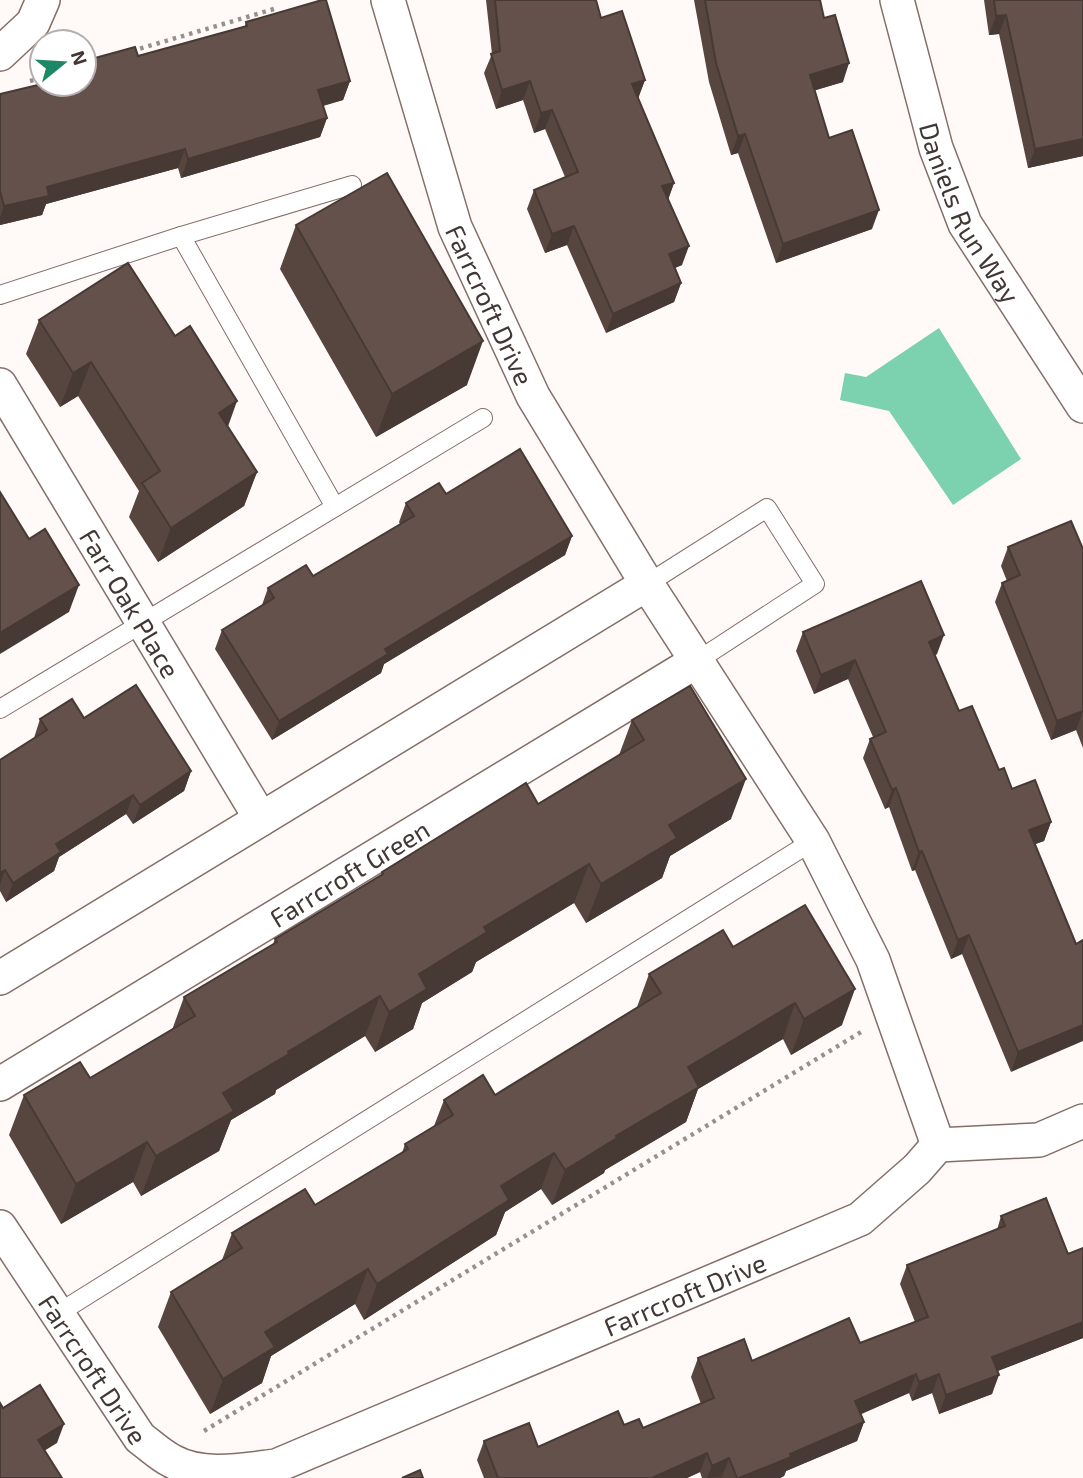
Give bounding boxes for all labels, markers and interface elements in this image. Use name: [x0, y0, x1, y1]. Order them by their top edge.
north arrow: [28, 28, 98, 98]
text: N: [67, 48, 93, 68]
street label: Daniels Run Way: [914, 119, 1027, 309]
street label: Farrcroft Drive: [440, 219, 541, 390]
street label: Farr Oak Place: [74, 523, 188, 683]
street label: Farrcroft Green: [263, 812, 434, 932]
street label: Farrcroft Drive: [599, 1245, 770, 1341]
street label: Farrcroft Drive: [33, 1288, 155, 1449]

